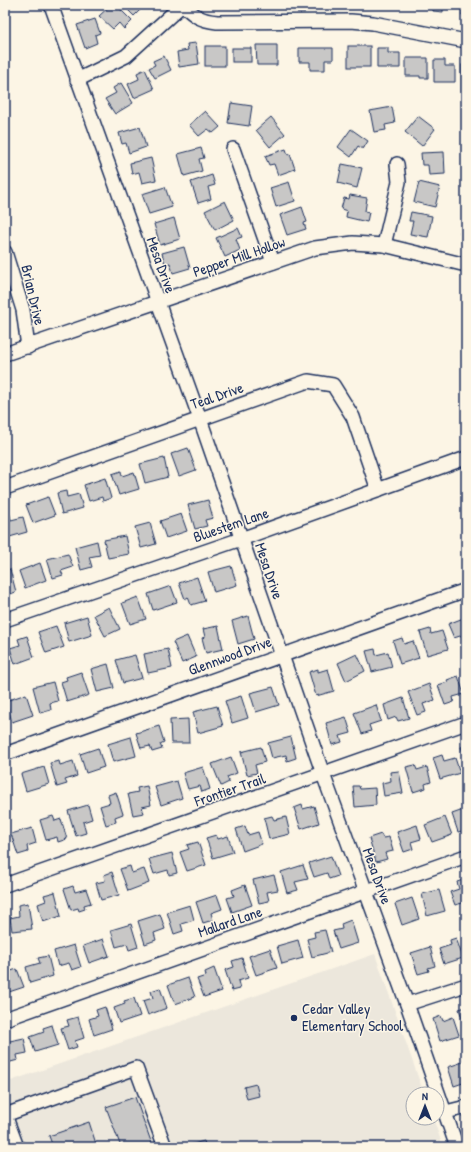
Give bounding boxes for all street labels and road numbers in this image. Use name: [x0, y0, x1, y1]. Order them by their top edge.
street label: Pepper Mill Hollow: [190, 231, 288, 282]
street label: Mesa Drive: [142, 234, 181, 296]
street label: Brian Drive: [16, 263, 51, 327]
street label: Teal Drive: [188, 377, 246, 414]
street label: Bluestem Lane: [190, 502, 271, 547]
street label: Mesa Drive: [250, 540, 289, 602]
street label: Glennwood Drive: [185, 631, 274, 680]
street label: Frontier Trail: [191, 768, 268, 812]
street label: Mesa Drive: [358, 845, 397, 907]
street label: Mallard Lane: [195, 901, 265, 942]

